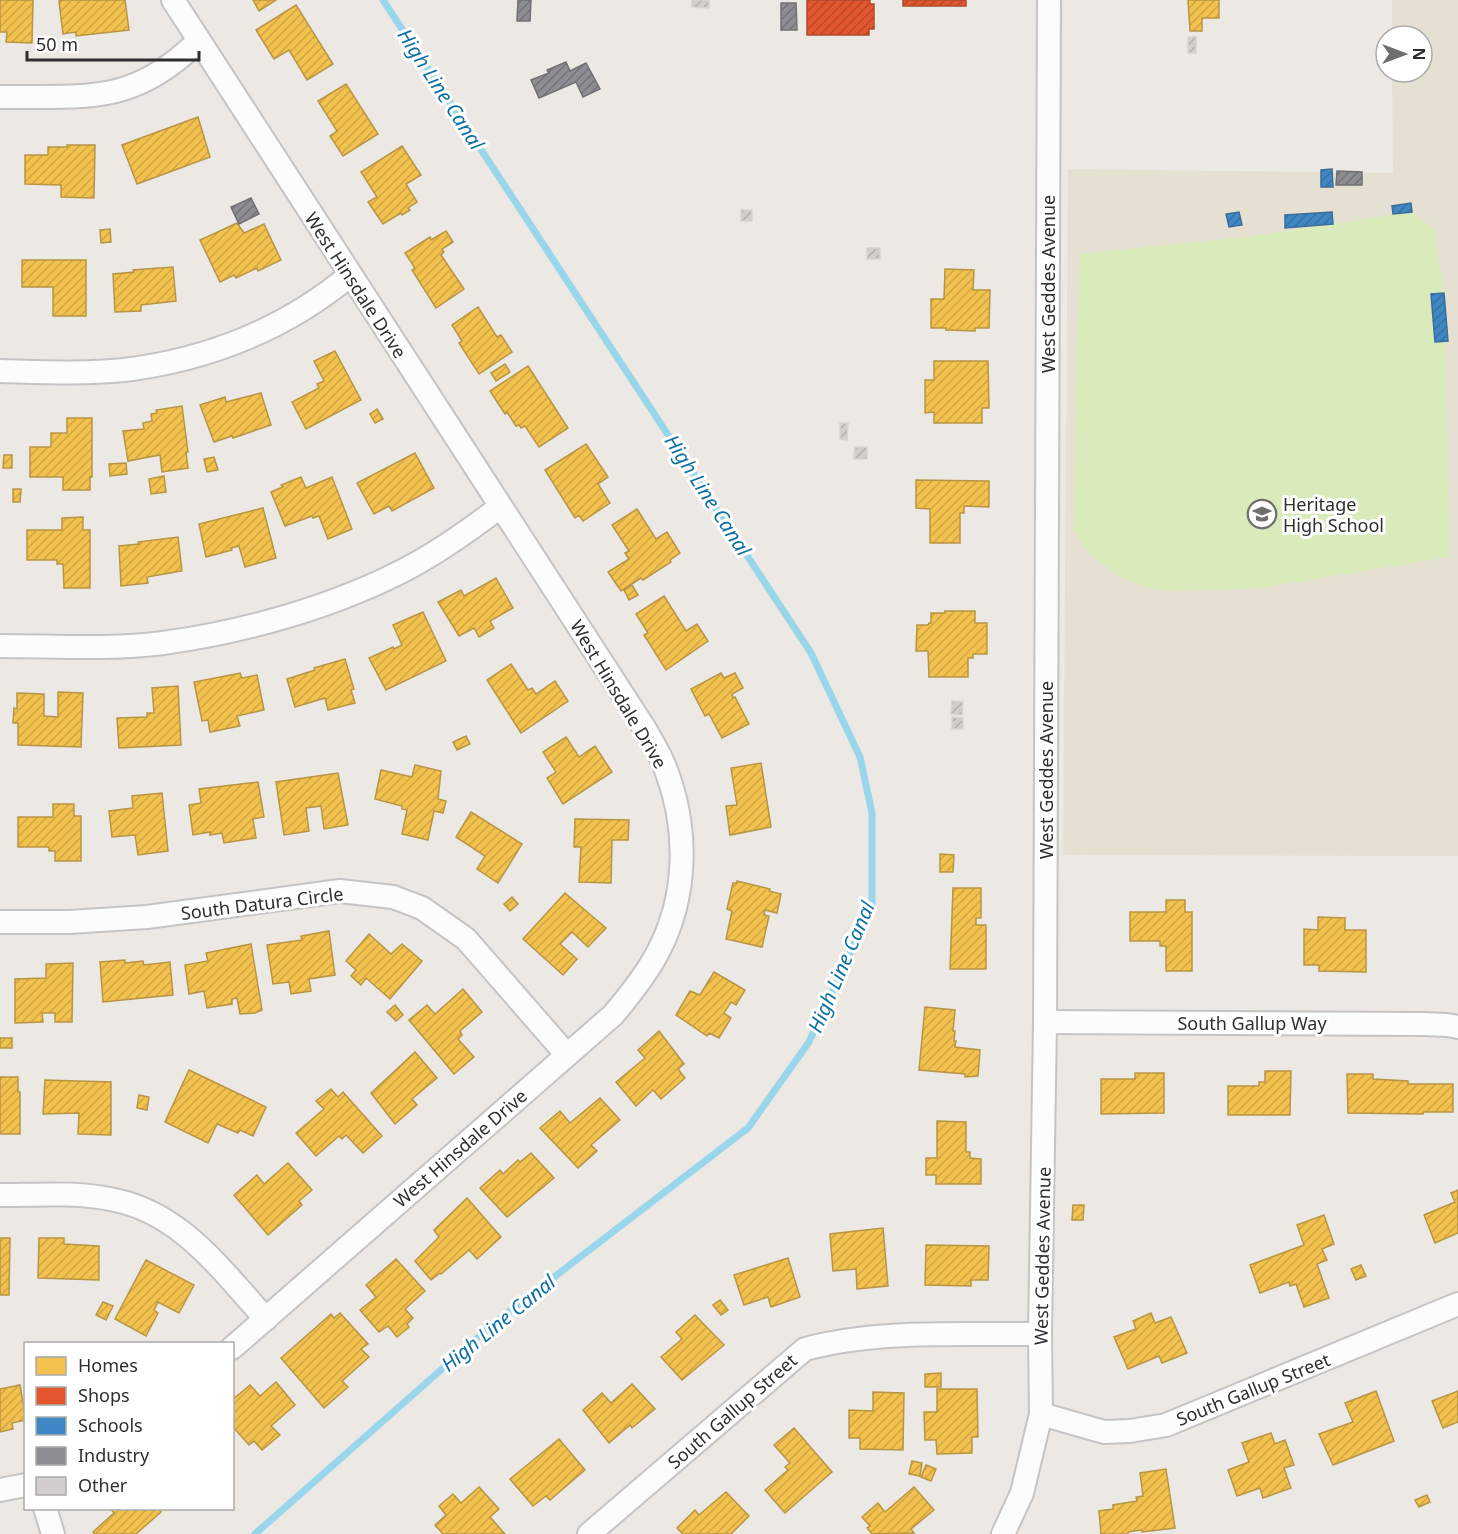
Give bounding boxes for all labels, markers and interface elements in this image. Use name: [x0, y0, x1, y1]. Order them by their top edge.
water label: High Line Canal: [392, 23, 491, 156]
scale bar: [27, 24, 200, 62]
north arrow: [1374, 24, 1434, 84]
text: 50 m: [36, 32, 78, 56]
text: N: [1408, 47, 1430, 61]
street label: West Geddes Avenue: [1036, 195, 1060, 373]
street label: West Hinsdale Drive: [300, 208, 412, 362]
water label: High Line Canal: [659, 429, 758, 562]
place label: Heritage High School: [1283, 492, 1384, 537]
school or university icon: Heritage High School: [1246, 498, 1278, 530]
street label: West Hinsdale Drive: [565, 615, 673, 773]
street label: West Geddes Avenue: [1034, 681, 1058, 859]
street label: South Datura Circle: [179, 881, 345, 925]
water label: High Line Canal: [801, 897, 881, 1037]
street label: South Gallup Way: [1177, 1011, 1327, 1035]
street label: West Hinsdale Drive: [388, 1083, 532, 1213]
street label: West Geddes Avenue: [1028, 1167, 1056, 1345]
water label: High Line Canal: [435, 1268, 561, 1377]
legend: [24, 1342, 234, 1510]
street label: South Gallup Street: [1173, 1347, 1334, 1431]
street label: South Gallup Street: [662, 1348, 802, 1474]
text: Homes: [78, 1353, 138, 1377]
text: Shops: [78, 1383, 130, 1407]
text: Schools: [78, 1413, 143, 1437]
text: Industry: [78, 1443, 150, 1467]
text: Other: [78, 1473, 128, 1497]

